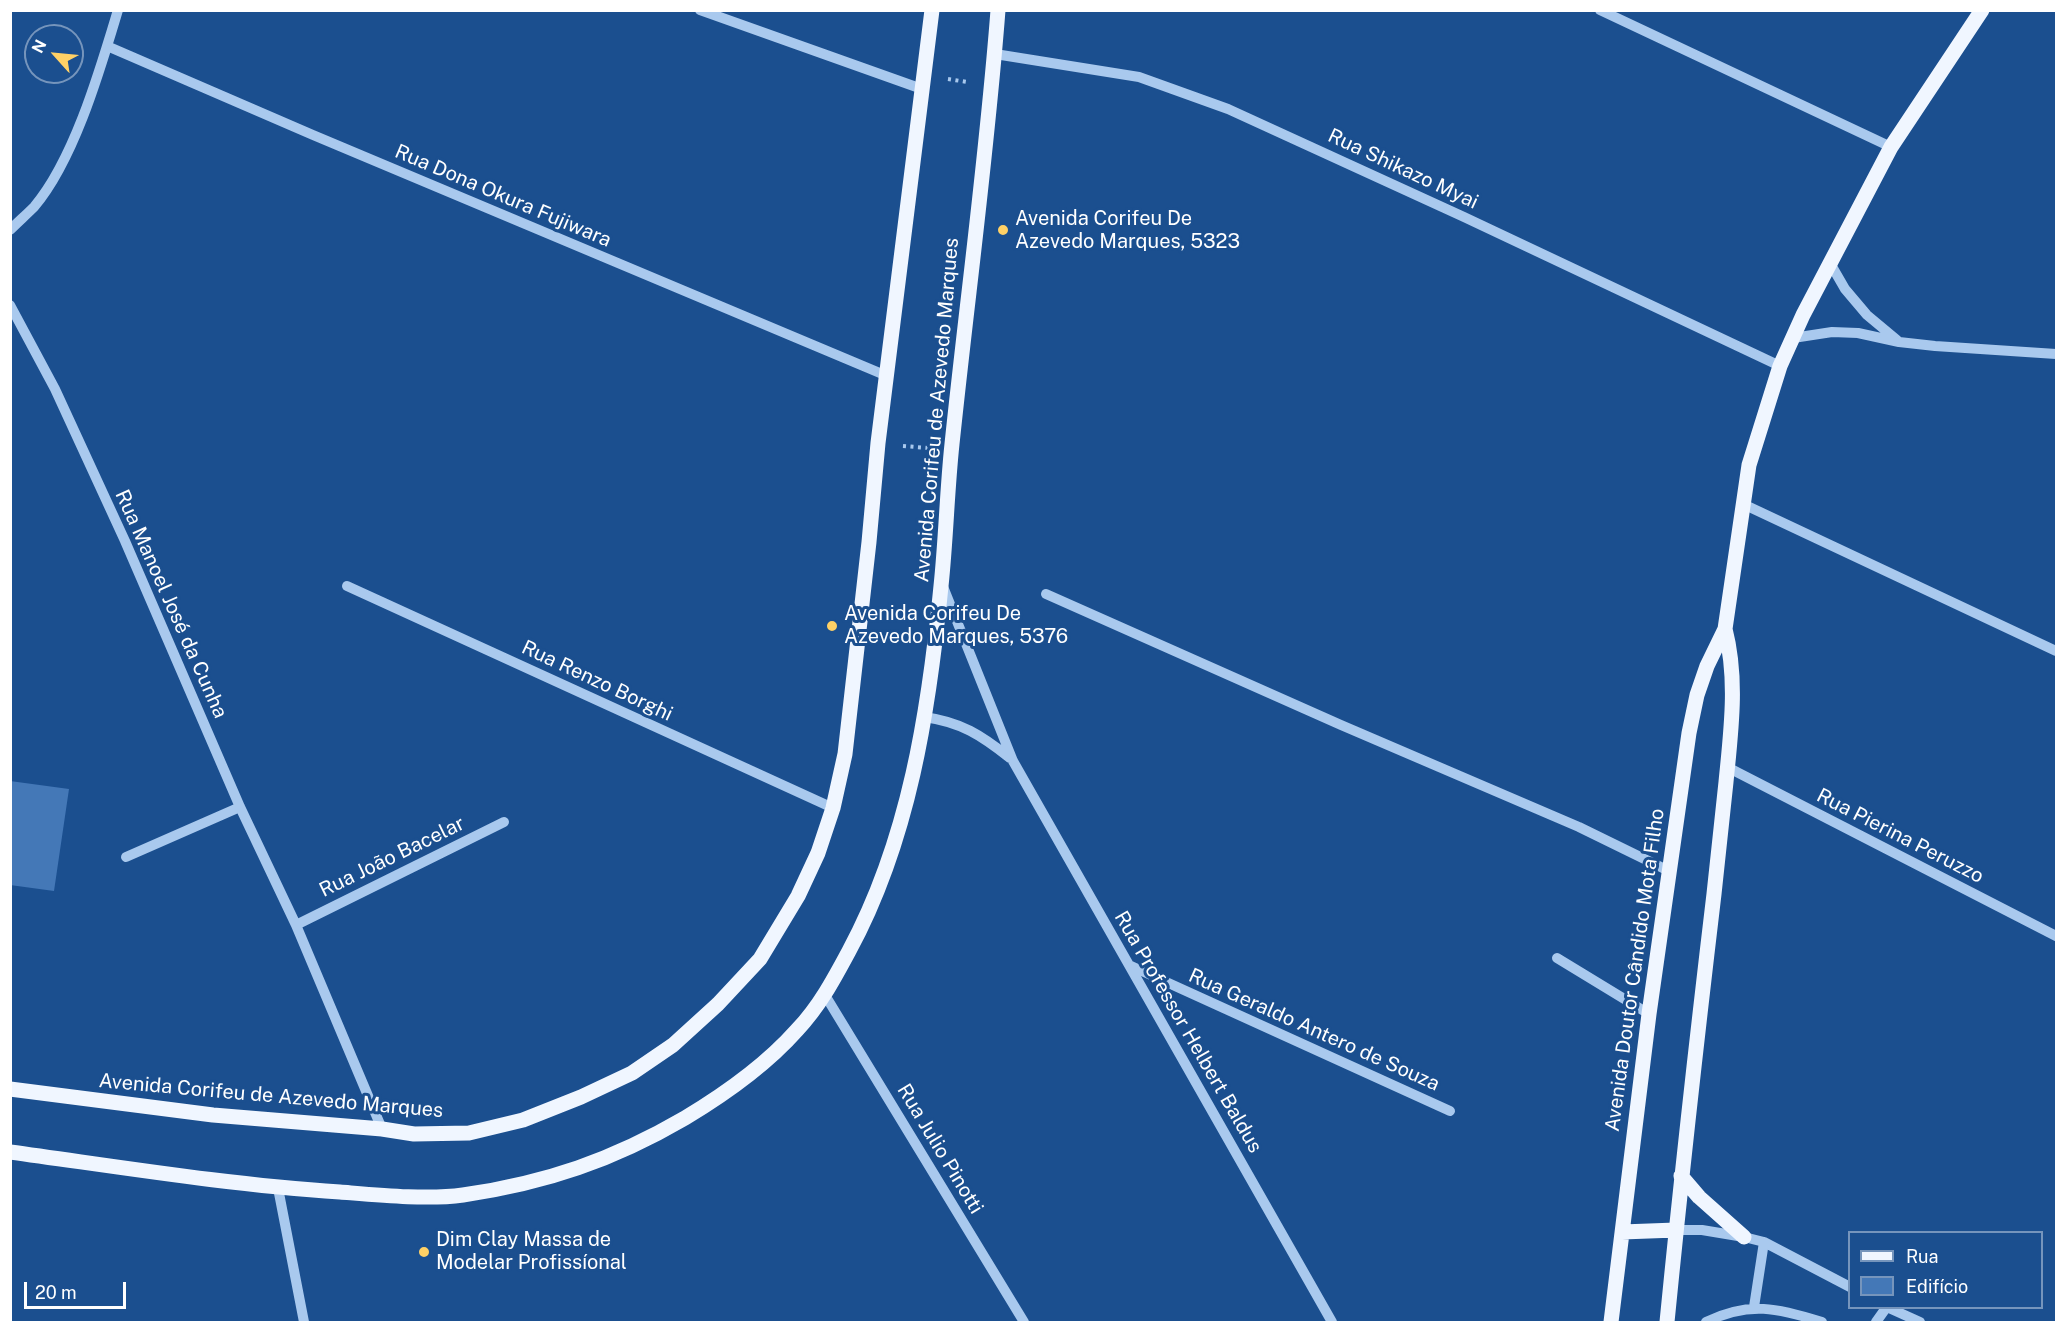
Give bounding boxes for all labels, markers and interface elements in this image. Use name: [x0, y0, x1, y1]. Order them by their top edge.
north arrow: [24, 24, 84, 84]
text: N: [28, 37, 51, 56]
street label: Rua Shikazo Myai: [1324, 124, 1482, 214]
street label: Rua Dona Okura Fujiwara: [391, 139, 615, 253]
place label: Avenida Corifeu De Azevedo Marques, 5323: [1015, 207, 1240, 254]
marker: Avenida Corifeu De Azevedo Marques, 5323: [996, 223, 1010, 237]
street label: Avenida Corifeu de Azevedo Marques: [910, 237, 964, 583]
street label: Rua Manoel José da Cunha: [110, 486, 232, 722]
place label: Avenida Corifeu De Azevedo Marques, 5376: [844, 602, 1068, 649]
marker: Avenida Corifeu De Azevedo Marques, 5376: [825, 619, 839, 633]
street label: Rua Renzo Borghi: [518, 636, 676, 726]
street label: Rua Pierina Peruzzo: [1812, 783, 1988, 889]
street label: Avenida Doutor Cândido Mota Filho: [1600, 807, 1670, 1133]
street label: Rua João Bacelar: [316, 811, 468, 903]
street label: Rua Professor Helbert Baldus: [1109, 907, 1267, 1157]
street label: Rua Geraldo Antero de Souza: [1185, 964, 1443, 1096]
street label: Avenida Corifeu de Azevedo Marques: [98, 1069, 444, 1123]
street label: Rua Julio Pinotti: [892, 1080, 988, 1218]
place label: Dim Clay Massa de Modelar Profissíonal: [436, 1228, 627, 1275]
legend: [1848, 1231, 2043, 1309]
marker: Dim Clay Massa de Modelar Profissíonal: [417, 1245, 431, 1259]
text: Rua: [1906, 1246, 1938, 1267]
scale bar: [27, 1270, 129, 1308]
text: Edifício: [1906, 1276, 1968, 1297]
text: 20 m: [35, 1282, 77, 1303]

